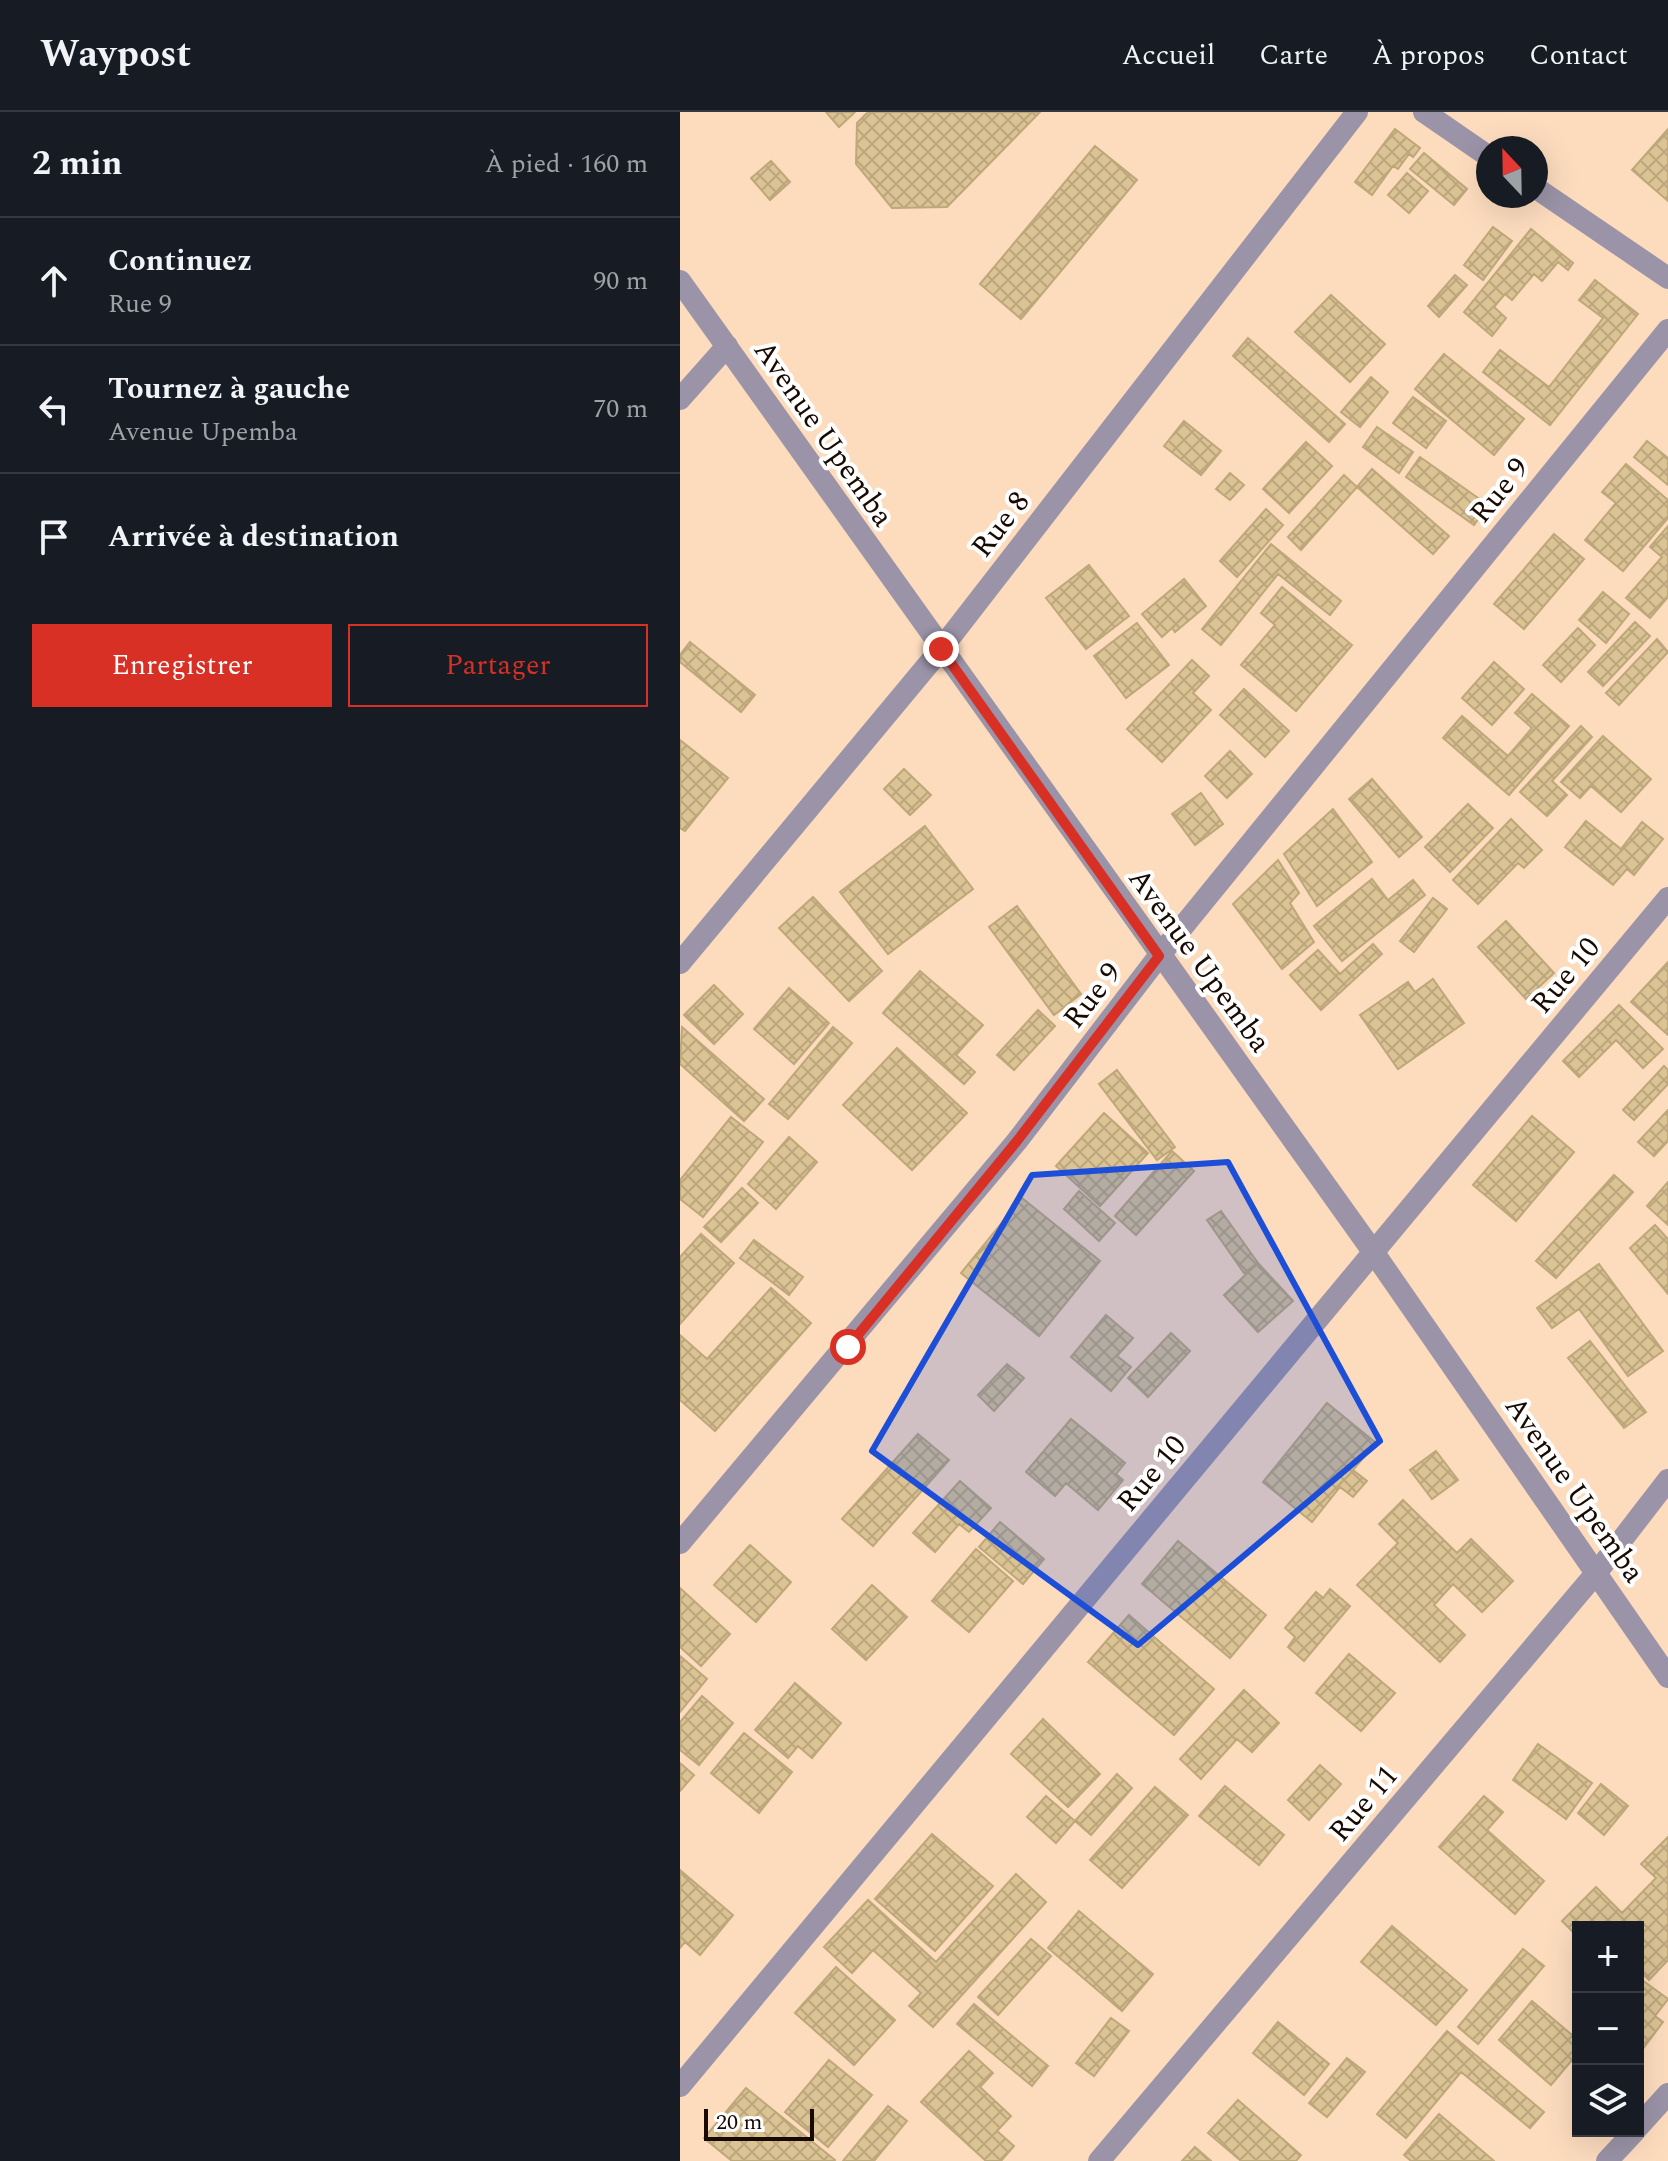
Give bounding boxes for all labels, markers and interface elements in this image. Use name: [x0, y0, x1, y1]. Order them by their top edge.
text: Waypost: [40, 26, 191, 84]
text: Accueil: [1122, 34, 1215, 77]
text: Carte: [1259, 34, 1328, 77]
text: À propos: [1372, 34, 1485, 77]
text: Contact: [1529, 34, 1628, 77]
north arrow: [1476, 136, 1548, 208]
text: 2 min: [32, 138, 122, 190]
text: À pied · 160 m: [485, 144, 648, 184]
text: Continuez: [108, 238, 252, 284]
icon: ahead: [32, 259, 76, 303]
text: 90 m: [593, 261, 648, 301]
text: Rue 9: [108, 284, 172, 324]
street label: Avenue Upemba: [742, 331, 905, 537]
text: Tournez à gauche: [108, 366, 350, 412]
icon: left: [32, 387, 76, 431]
text: 70 m: [593, 389, 648, 429]
text: Avenue Upemba: [108, 412, 298, 452]
street label: Rue 9: [1459, 448, 1541, 534]
street label: Rue 8: [960, 481, 1042, 568]
text: Arrivée à destination: [108, 514, 399, 560]
icon: arrive: [32, 515, 76, 559]
button: Enregistrer: [32, 624, 332, 707]
button: Partager: [348, 624, 648, 707]
route end: [923, 631, 959, 667]
street label: Avenue Upemba: [1116, 858, 1282, 1063]
street label: Rue 10: [1520, 927, 1612, 1024]
street label: Rue 9: [1052, 952, 1134, 1039]
route start: [830, 1329, 866, 1365]
street label: Avenue Upemba: [1493, 1387, 1656, 1593]
street label: Rue 10: [1106, 1425, 1198, 1522]
street label: Rue 11: [1318, 1755, 1410, 1852]
map controls: [1572, 1921, 1644, 2137]
button: +: [1572, 1921, 1644, 1993]
button: −: [1572, 1993, 1644, 2065]
button: layers: [1572, 2065, 1644, 2137]
scale bar: [704, 2105, 814, 2141]
text: 20 m: [716, 2106, 762, 2139]

